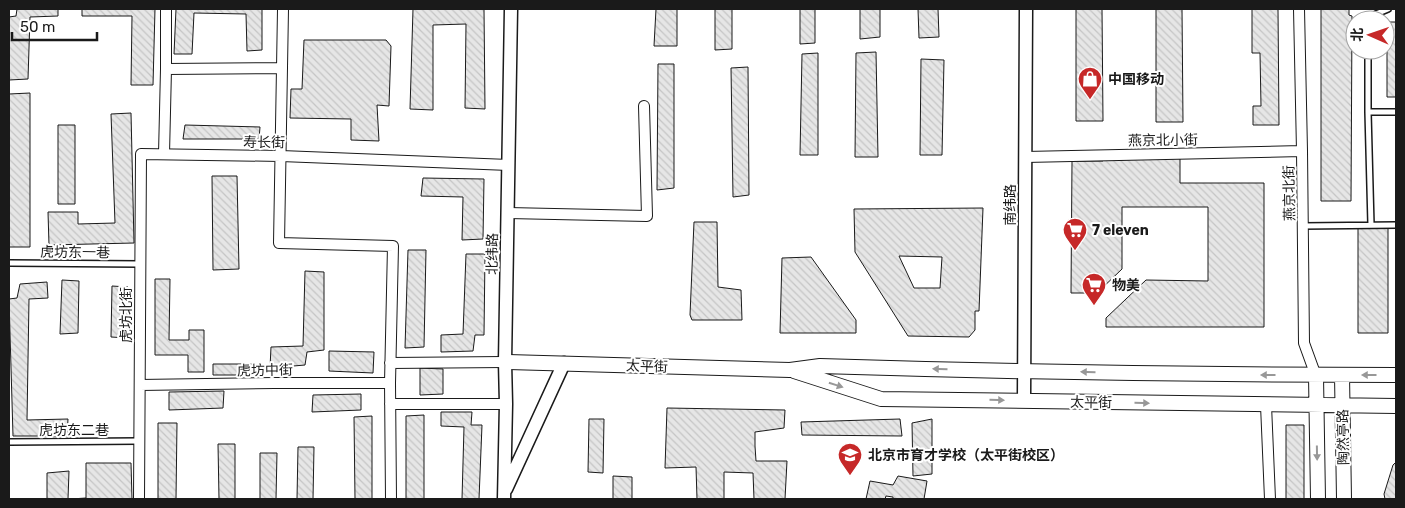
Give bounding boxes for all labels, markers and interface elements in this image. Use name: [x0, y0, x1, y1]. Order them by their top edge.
scale bar: [12, 10, 98, 42]
north arrow: [1345, 10, 1395, 60]
text: 50 m: [20, 18, 55, 36]
text: 北: [1349, 27, 1366, 42]
shop icon: 中国移动: [1077, 66, 1103, 100]
place label: 中国移动: [1108, 71, 1164, 88]
street label: 燕京北小街: [1128, 131, 1198, 150]
street label: 寿长街: [243, 134, 285, 151]
street label: 燕京北街: [1281, 165, 1298, 221]
street label: 南纬路: [1002, 184, 1019, 226]
supermarket icon: 7 eleven: [1062, 217, 1088, 251]
place label: 7 eleven: [1092, 222, 1149, 239]
street label: 北纬路: [484, 233, 501, 275]
street label: 虎坊东一巷: [40, 243, 110, 262]
supermarket icon: 物美: [1081, 272, 1107, 306]
place label: 物美: [1112, 277, 1140, 294]
street label: 虎坊北街: [118, 287, 135, 343]
street label: 太平街: [626, 357, 668, 376]
street label: 虎坊中街: [237, 362, 293, 379]
one-way arrow: [932, 365, 948, 373]
one-way arrow: [1079, 368, 1095, 376]
one-way arrow: [1259, 371, 1275, 379]
one-way arrow: [1361, 371, 1377, 379]
one-way arrow: [829, 381, 844, 389]
street label: 太平街: [1070, 394, 1112, 411]
one-way arrow: [989, 396, 1005, 404]
one-way arrow: [1135, 399, 1151, 407]
street label: 陶然亭路: [1335, 409, 1352, 465]
street label: 虎坊东二巷: [39, 422, 109, 439]
school or university icon: 北京市育才学校（太平街校区）: [837, 442, 863, 476]
one-way arrow: [1313, 445, 1321, 461]
place label: 北京市育才学校（太平街校区）: [868, 447, 1064, 464]

